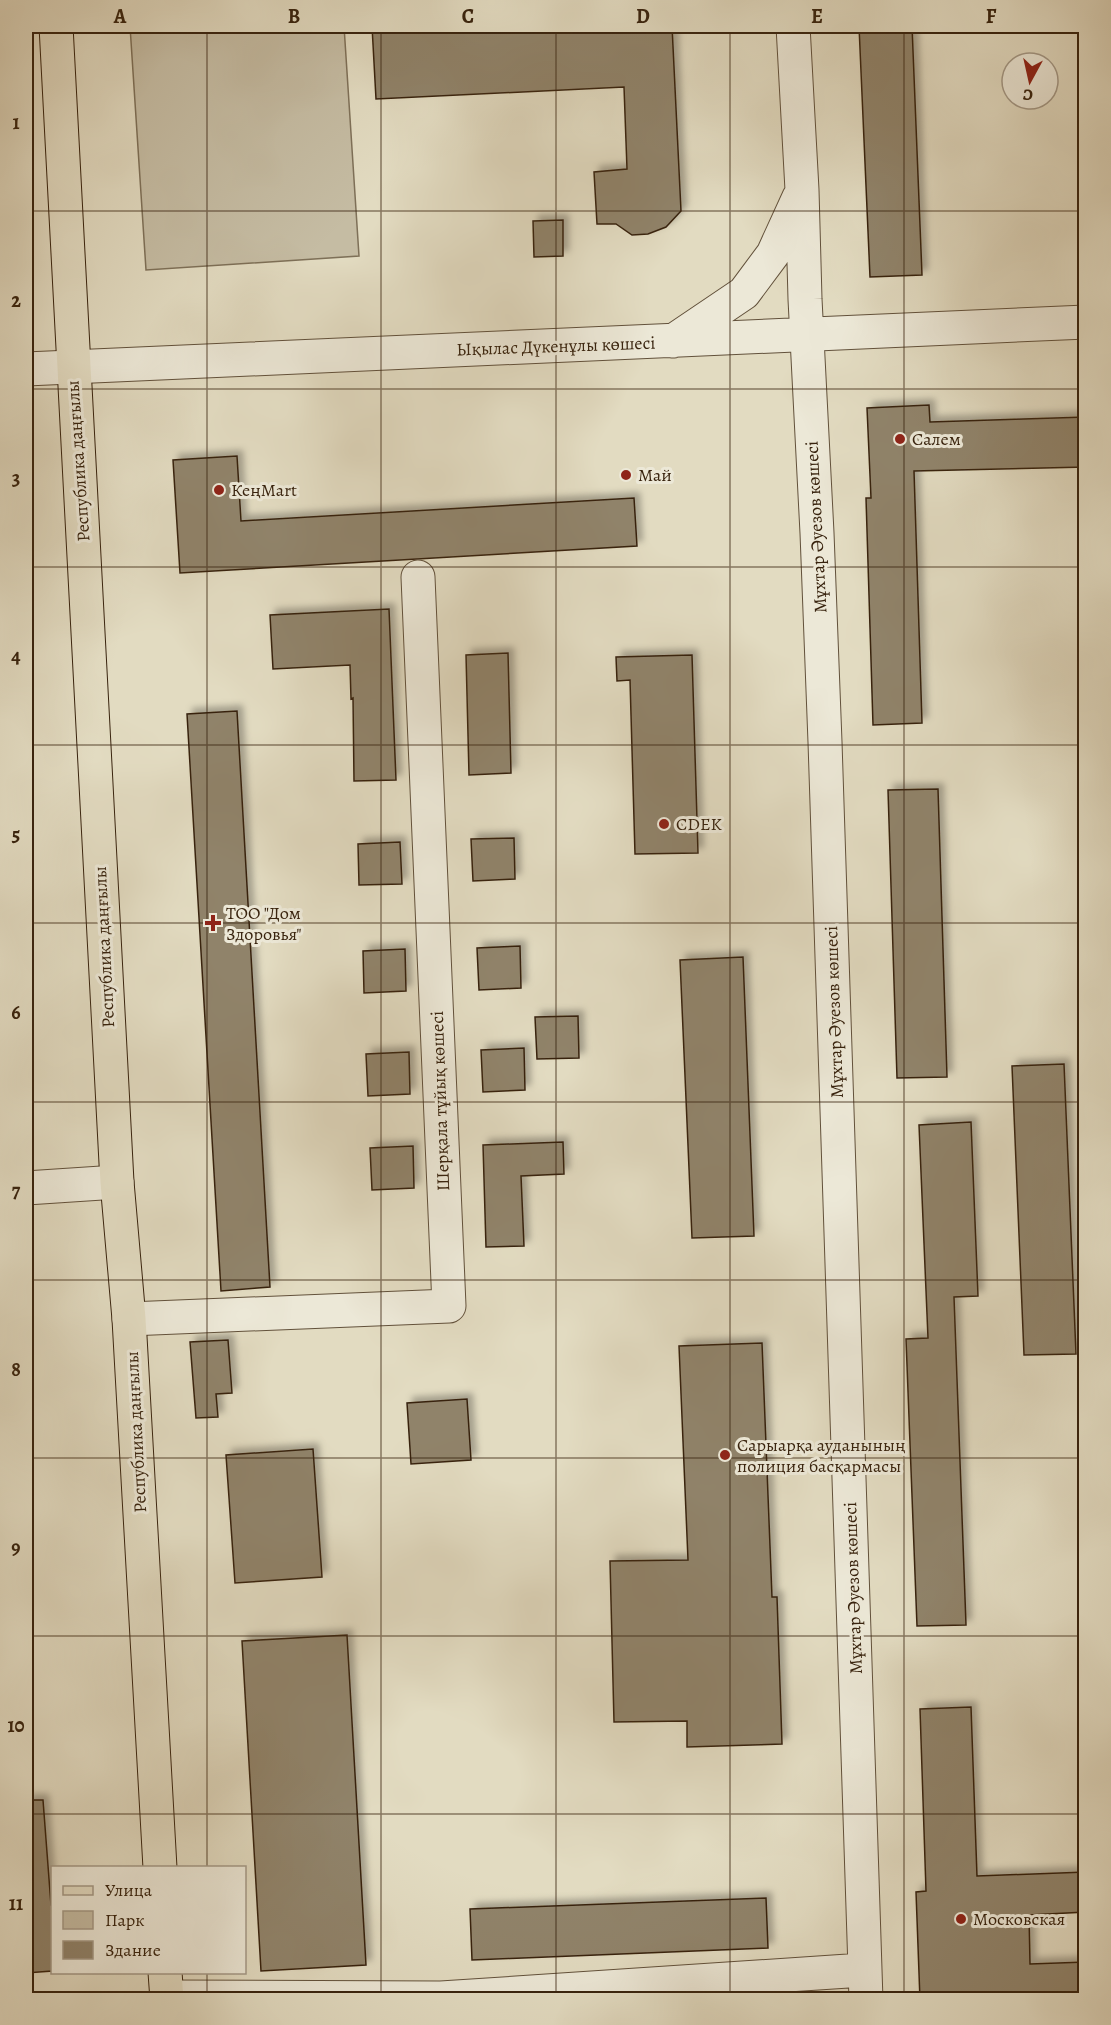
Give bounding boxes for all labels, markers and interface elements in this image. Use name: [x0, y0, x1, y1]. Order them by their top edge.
text: A: [113, 3, 127, 30]
text: B: [288, 3, 300, 30]
text: C: [462, 3, 474, 30]
text: D: [636, 3, 650, 30]
text: E: [811, 3, 823, 30]
text: F: [986, 3, 997, 30]
north arrow: [1000, 51, 1060, 111]
text: С: [1021, 83, 1034, 106]
text: 1: [12, 109, 20, 136]
text: 2: [11, 287, 21, 314]
street label: Ықылас Дүкенұлы көшесі: [456, 331, 656, 361]
street label: Республика даңғылы: [60, 380, 96, 542]
place label: Салем: [912, 427, 961, 451]
marker: Салем: [893, 432, 907, 446]
street label: Мұхтар Әуезов көшесі: [800, 440, 832, 614]
place label: Май: [638, 463, 672, 487]
text: 3: [12, 465, 20, 492]
marker: Май: [619, 468, 633, 482]
place label: КеңMart: [231, 478, 297, 502]
marker: КеңMart: [212, 483, 226, 497]
text: 4: [11, 643, 21, 670]
place label: CDEK: [676, 812, 723, 836]
marker: CDEK: [657, 817, 671, 831]
text: 5: [12, 821, 20, 848]
street label: Республика даңғылы: [88, 866, 120, 1028]
place label: ТОО "Дом Здоровья": [226, 901, 302, 946]
marker: ТОО "Дом Здоровья": [204, 914, 222, 932]
street label: Мұхтар Әуезов көшесі: [819, 925, 849, 1099]
text: 6: [11, 999, 21, 1026]
street label: Шерқала тұйық көшесі: [425, 1010, 455, 1192]
text: 7: [12, 1177, 21, 1204]
street label: Республика даңғылы: [120, 1351, 152, 1513]
text: 8: [11, 1356, 21, 1383]
place label: Сарыарқа ауданының полиция басқармасы: [737, 1433, 905, 1478]
marker: Сарыарқа ауданының полиция басқармасы: [718, 1448, 732, 1462]
street label: Мұхтар Әуезов көшесі: [838, 1501, 868, 1675]
text: 9: [11, 1534, 21, 1561]
text: 10: [7, 1712, 25, 1739]
legend: [51, 1866, 246, 1974]
text: Улица: [105, 1878, 153, 1902]
text: 11: [9, 1890, 23, 1917]
place label: Московская: [973, 1907, 1065, 1931]
text: Парк: [105, 1908, 145, 1932]
marker: Московская: [954, 1912, 968, 1926]
text: Здание: [105, 1938, 161, 1962]

